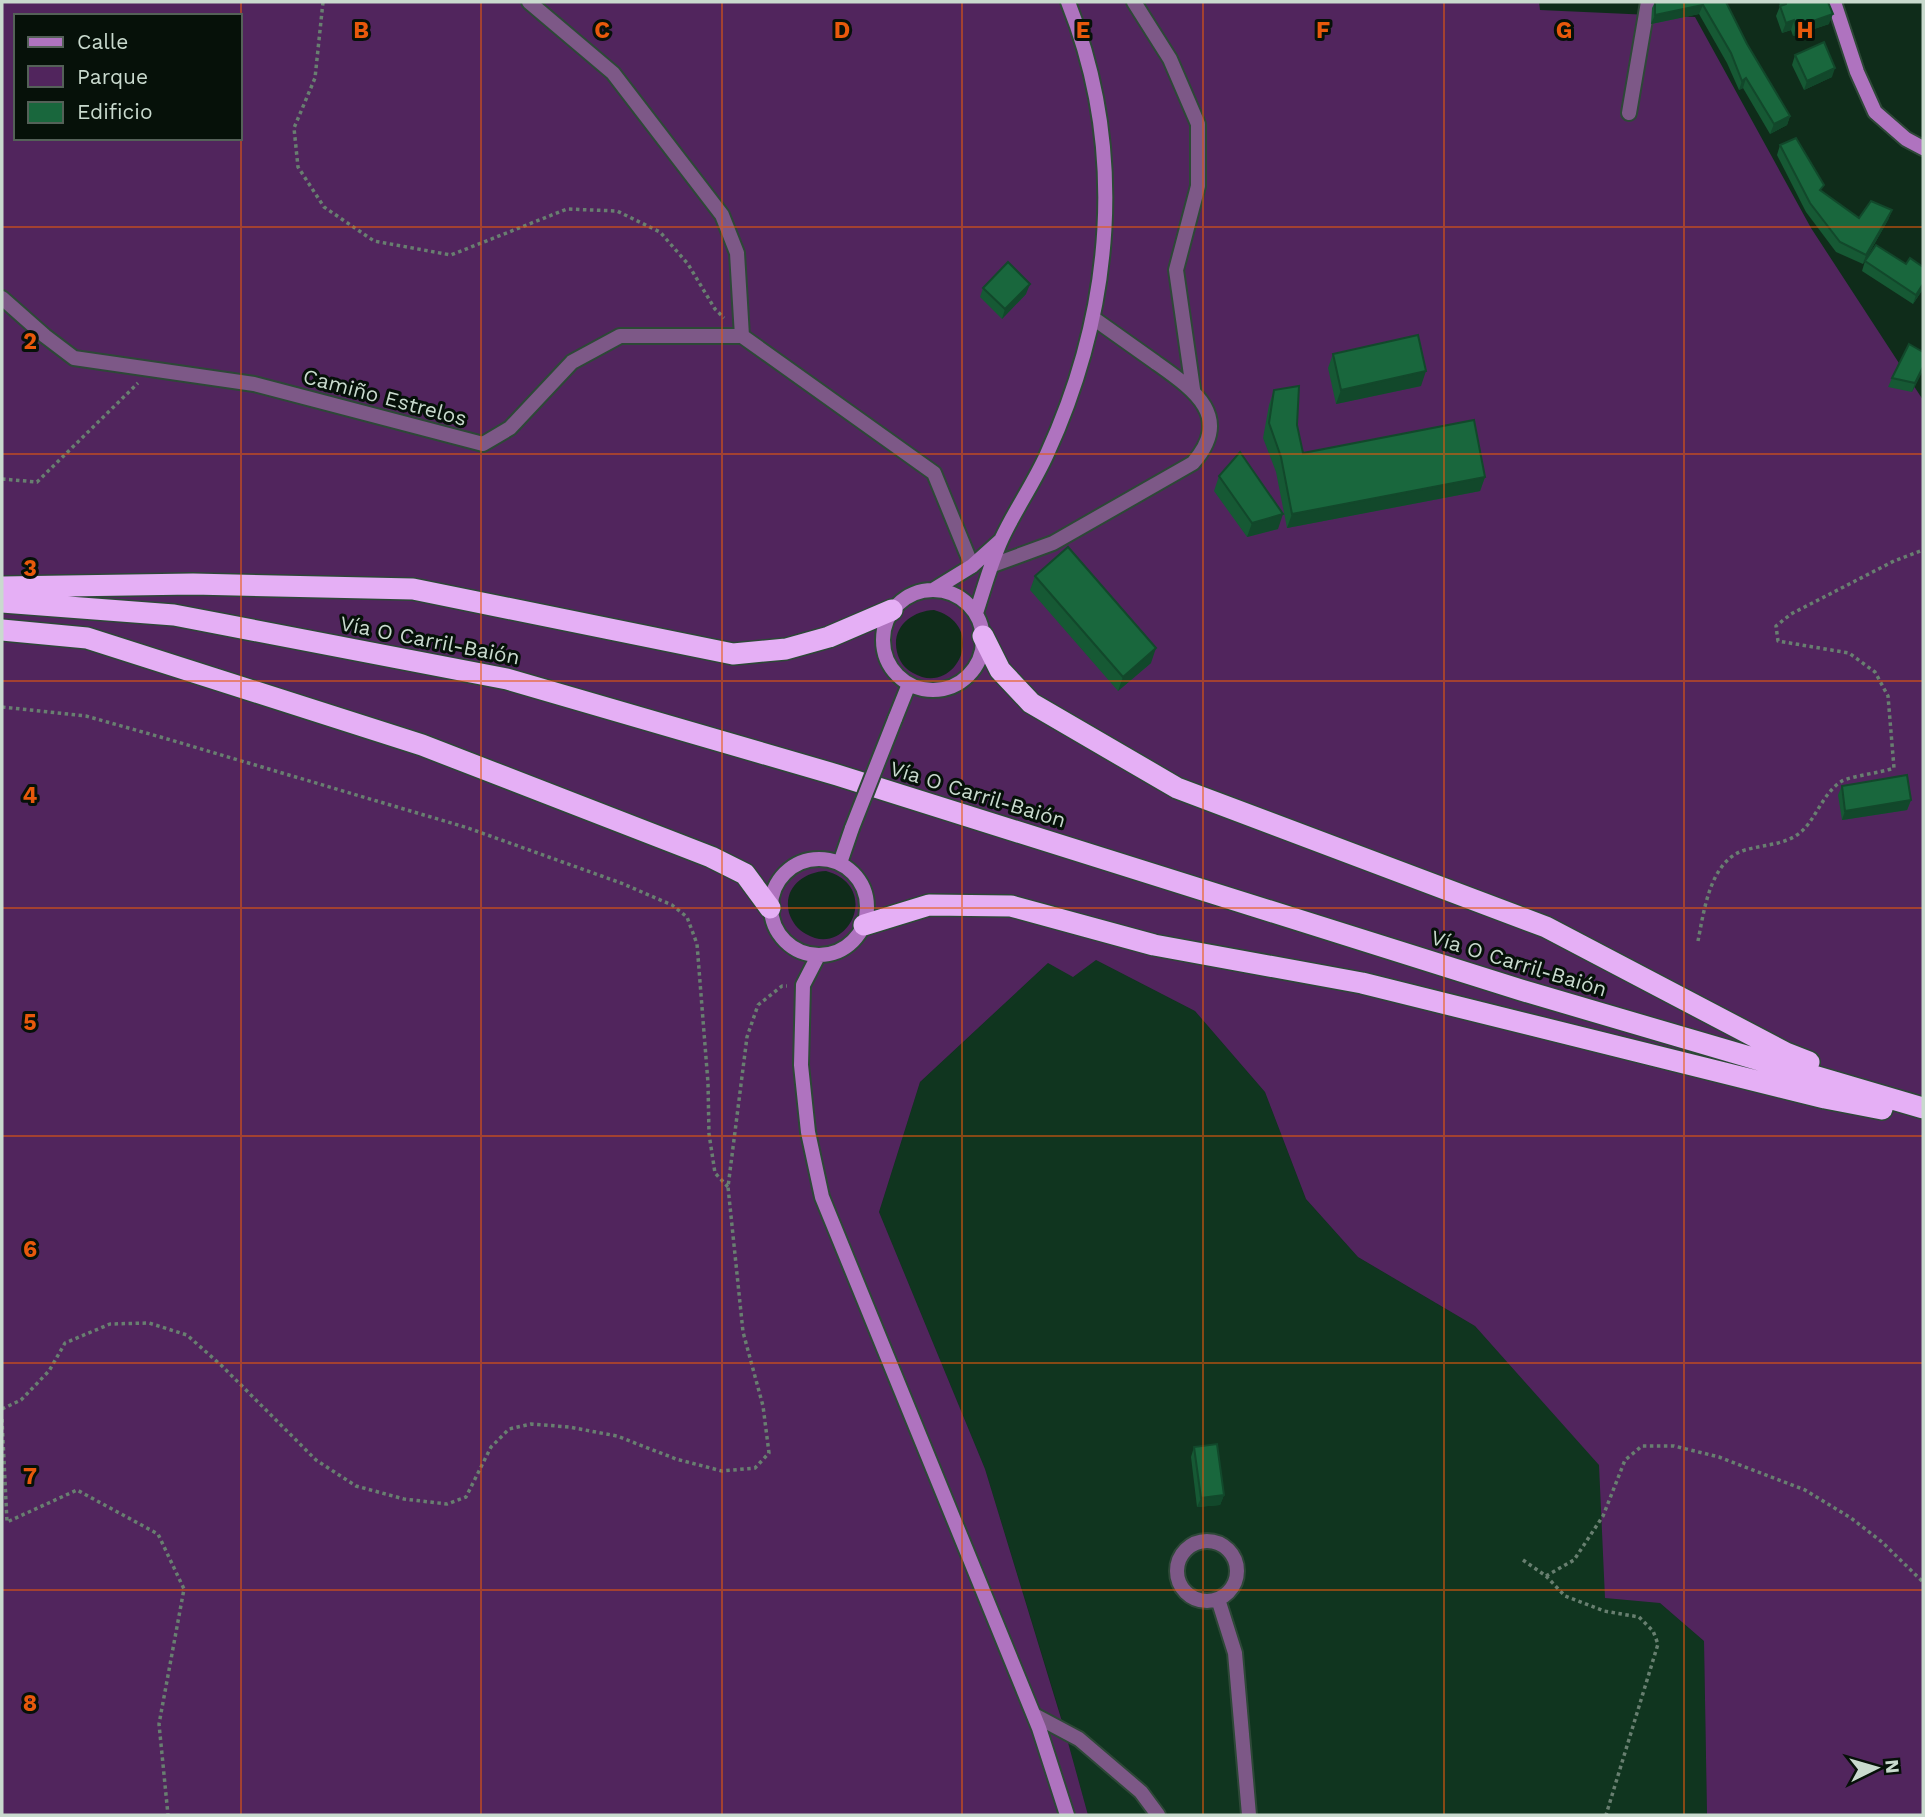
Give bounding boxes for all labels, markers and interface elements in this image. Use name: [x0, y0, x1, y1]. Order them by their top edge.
legend: [14, 14, 242, 140]
text: B: [353, 17, 369, 44]
text: C: [594, 17, 610, 44]
text: D: [834, 17, 850, 44]
text: E: [1076, 17, 1090, 44]
text: F: [1316, 17, 1330, 44]
text: G: [1556, 17, 1572, 44]
text: H: [1796, 17, 1814, 44]
text: Calle: [77, 29, 128, 54]
text: Parque: [77, 64, 148, 89]
text: Edificio: [77, 99, 153, 124]
text: 2: [23, 328, 37, 355]
street label: Camiño Estrelos: [300, 363, 470, 431]
text: 3: [23, 555, 37, 582]
street label: Vía O Carril-Baión: [338, 610, 522, 670]
street label: Vía O Carril-Baión: [887, 755, 1069, 833]
text: 4: [23, 782, 38, 809]
street label: Vía O Carril-Baión: [1428, 924, 1610, 1002]
text: 5: [23, 1009, 37, 1036]
text: 6: [23, 1236, 37, 1263]
text: 7: [23, 1463, 37, 1490]
text: 8: [23, 1690, 37, 1717]
north arrow: [1841, 1733, 1911, 1803]
text: N: [1880, 1759, 1905, 1775]

